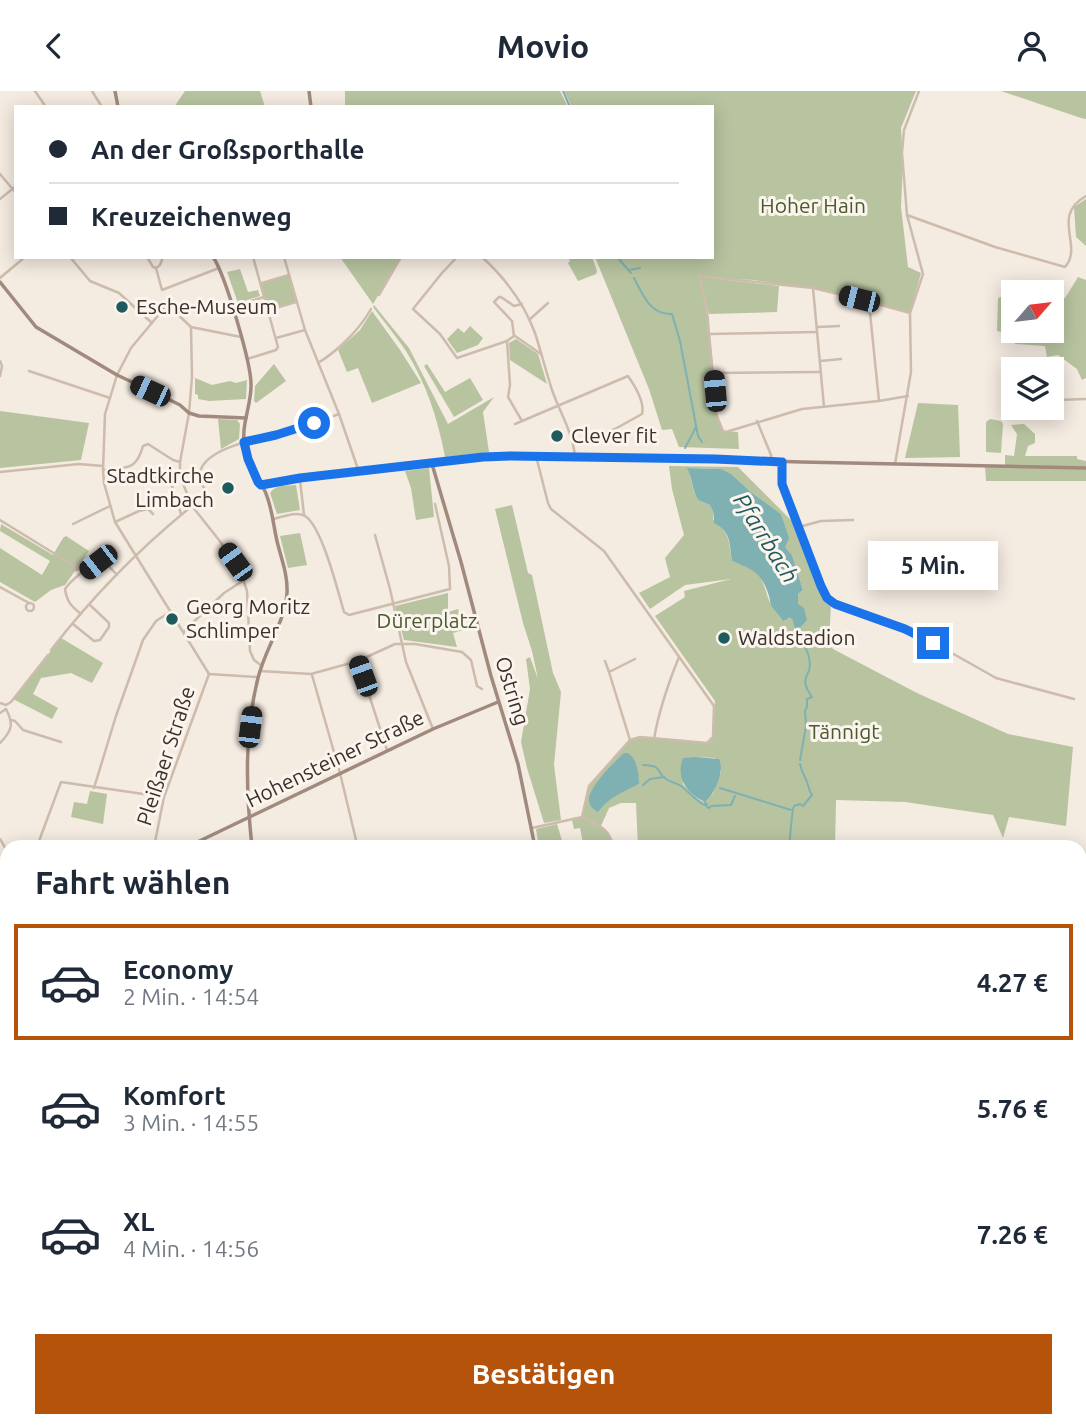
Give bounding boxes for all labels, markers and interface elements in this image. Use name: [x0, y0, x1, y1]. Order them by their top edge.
icon: back: [35, 27, 73, 65]
icon: person: [1013, 27, 1051, 65]
text: Movio: [497, 28, 589, 64]
text: An der Großsporthalle: [91, 135, 364, 164]
park label: Hoher Hain: [760, 193, 866, 217]
text: Kreuzeichenweg: [91, 202, 292, 231]
north arrow: [1001, 280, 1064, 343]
map controls: [1001, 280, 1064, 420]
car: [837, 284, 882, 314]
place label: Esche-Museum: [136, 294, 277, 318]
marker: Esche-Museum: [114, 299, 130, 315]
button: layers: [1001, 357, 1064, 420]
car: [703, 369, 728, 413]
car: [127, 373, 174, 409]
route start: [298, 407, 330, 439]
place label: Clever fit: [571, 423, 657, 447]
marker: Clever fit: [549, 428, 565, 444]
place label: Stadtkirche Limbach: [106, 463, 214, 511]
marker: Stadtkirche Limbach: [220, 480, 236, 496]
water label: Pfarrbach: [728, 489, 804, 587]
car: [215, 539, 256, 585]
car: [75, 541, 122, 583]
callout: 5 Min.: [868, 541, 998, 591]
text: 5 Min.: [901, 553, 965, 578]
place label: Georg Moritz Schlimper: [186, 594, 310, 642]
park label: Dürerplatz: [377, 608, 477, 632]
marker: Georg Moritz Schlimper: [164, 611, 180, 627]
place label: Waldstadion: [738, 625, 855, 649]
route end: [917, 627, 949, 659]
marker: Waldstadion: [716, 630, 732, 646]
car: [346, 653, 381, 699]
street label: Ostring: [491, 653, 535, 728]
street label: Pleißaer Straße: [131, 683, 199, 828]
car: [238, 705, 263, 749]
street label: Hohensteiner Straße: [242, 705, 428, 812]
park label: Tännigt: [808, 719, 880, 743]
text: Fahrt wählen: [35, 864, 230, 900]
icon: car: [39, 951, 102, 1014]
text: Economy: [123, 955, 233, 984]
text: 4.27 €: [977, 968, 1048, 997]
text: 2 Min. · 14:54: [123, 984, 259, 1009]
icon: car: [39, 1077, 102, 1140]
text: Komfort: [123, 1081, 226, 1110]
text: 5.76 €: [977, 1094, 1048, 1123]
text: 3 Min. · 14:55: [123, 1110, 259, 1135]
icon: car: [39, 1203, 102, 1266]
text: XL: [123, 1207, 154, 1236]
text: 7.26 €: [977, 1220, 1048, 1249]
text: 4 Min. · 14:56: [123, 1236, 259, 1261]
button: Bestätigen: [35, 1334, 1052, 1414]

